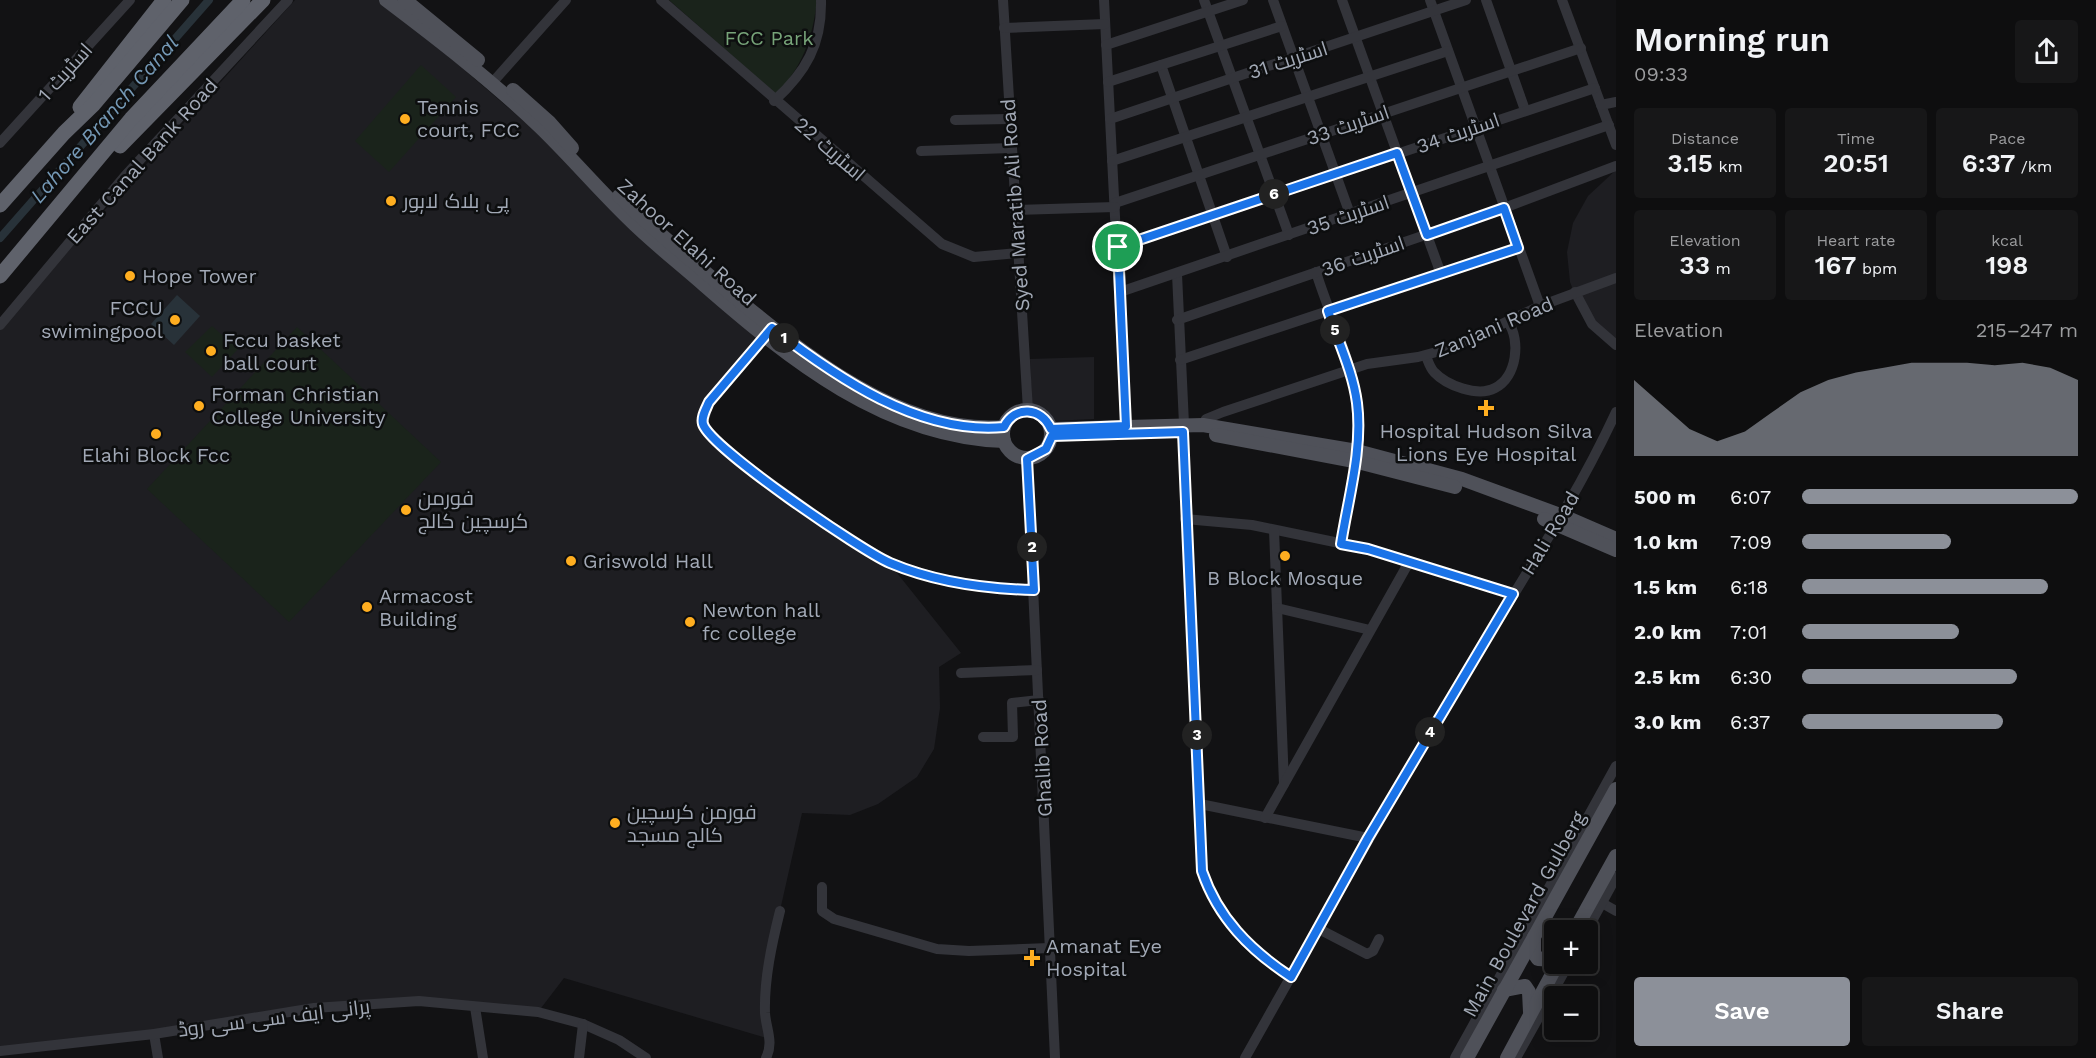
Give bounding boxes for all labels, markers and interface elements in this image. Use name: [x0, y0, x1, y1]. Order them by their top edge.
text: Morning run: [1634, 20, 1830, 59]
button: share: [2015, 20, 2078, 83]
park label: FCC Park: [724, 26, 814, 50]
water label: Lahore Branch Canal: [25, 30, 183, 208]
street label: اسٹریٹ 31: [1245, 36, 1331, 84]
street label: اسٹریٹ 1: [33, 38, 97, 106]
text: 09:33: [1634, 62, 1688, 86]
street label: East Canal Bank Road: [61, 73, 223, 249]
place label: Tennis court, FCC: [417, 95, 520, 142]
street label: Syed Maratib Ali Road: [996, 98, 1034, 312]
street label: اسٹریٹ 33: [1304, 100, 1392, 150]
street label: اسٹریٹ 34: [1413, 108, 1503, 158]
marker: Tennis court, FCC: [398, 112, 412, 126]
street label: اسٹریٹ 22: [790, 112, 870, 186]
text: Distance: [1671, 129, 1739, 148]
text: Time: [1837, 129, 1875, 148]
text: Pace: [1988, 129, 2026, 148]
text: 3.15: [1667, 148, 1713, 178]
text: 20:51: [1823, 148, 1889, 178]
text: 6:37: [1962, 148, 2015, 178]
text: km: [1713, 157, 1743, 176]
text: /km: [2015, 157, 2052, 176]
street label: Zahoor Elahi Road: [613, 173, 761, 311]
pin: 6: [1259, 179, 1289, 209]
text: 6: [1269, 184, 1279, 203]
place label: پی بلاک لاہور: [402, 189, 510, 214]
street label: اسٹریٹ 35: [1304, 190, 1392, 240]
marker: پی بلاک لاہور: [384, 194, 398, 208]
pin: [1092, 221, 1143, 272]
icon: arrive: [1101, 230, 1134, 263]
street label: اسٹریٹ 36: [1318, 231, 1408, 281]
text: Elevation: [1669, 231, 1741, 250]
text: Heart rate: [1816, 231, 1896, 250]
text: kcal: [1991, 231, 2023, 250]
text: 33: [1679, 250, 1710, 280]
text: 167: [1815, 250, 1856, 280]
text: 198: [1985, 250, 2029, 280]
text: m: [1710, 259, 1731, 278]
text: bpm: [1856, 259, 1897, 278]
place label: Hope Tower: [142, 264, 257, 288]
marker: Hope Tower: [123, 269, 137, 283]
street label: Zanjani Road: [1431, 291, 1557, 363]
place label: FCCU swimingpool: [41, 296, 163, 343]
marker: FCCU swimingpool: [168, 313, 182, 327]
pin: 5: [1320, 315, 1350, 345]
text: Elevation: [1634, 318, 1723, 342]
text: 215–247 m: [1976, 318, 2078, 342]
text: 5: [1330, 320, 1340, 339]
pin: 1: [769, 323, 799, 353]
place label: Fccu basket ball court: [223, 328, 341, 375]
text: 1: [781, 328, 787, 347]
marker: Fccu basket ball court: [204, 344, 218, 358]
place label: Forman Christian College University: [211, 382, 386, 429]
marker: Forman Christian College University: [192, 399, 206, 413]
marker: Hospital Hudson Silva Lions Eye Hospital: [1477, 399, 1495, 417]
place label: Hospital Hudson Silva Lions Eye Hospital: [1379, 419, 1593, 466]
marker: Elahi Block Fcc: [149, 427, 163, 441]
place label: Elahi Block Fcc: [82, 443, 230, 467]
text: 500 m: [1634, 485, 1696, 509]
text: 6:07: [1730, 485, 1771, 509]
place label: فورمن کرسچین کالج: [418, 486, 528, 535]
street label: Hali Road: [1516, 487, 1584, 579]
marker: فورمن کرسچین کالج: [399, 503, 413, 517]
text: 1.0 km: [1634, 530, 1698, 554]
text: 7:09: [1730, 530, 1772, 554]
pin: 2: [1017, 532, 1047, 562]
text: 2: [1027, 537, 1037, 556]
place label: Griswold Hall: [583, 549, 713, 573]
marker: B Block Mosque: [1278, 549, 1292, 563]
marker: Griswold Hall: [564, 554, 578, 568]
place label: B Block Mosque: [1207, 566, 1363, 590]
text: 1.5 km: [1634, 575, 1697, 599]
text: 6:18: [1730, 575, 1768, 599]
place label: Armacost Building: [379, 584, 473, 631]
place label: Newton hall fc college: [702, 598, 820, 645]
marker: Armacost Building: [360, 600, 374, 614]
marker: Newton hall fc college: [683, 615, 697, 629]
text: 2.0 km: [1634, 620, 1701, 644]
text: 7:01: [1730, 620, 1767, 644]
text: 2.5 km: [1634, 665, 1700, 689]
text: 6:30: [1730, 665, 1772, 689]
street label: Ghalib Road: [1027, 699, 1057, 817]
text: 3.0 km: [1634, 710, 1701, 734]
text: 6:37: [1730, 710, 1770, 734]
pin: 4: [1415, 717, 1445, 747]
pin: 3: [1182, 720, 1212, 750]
text: 4: [1425, 722, 1435, 741]
text: 3: [1192, 725, 1202, 744]
place label: فورمن کرسچین کالج مسجد: [627, 800, 757, 849]
street label: Main Boulevard Gulberg: [1457, 807, 1591, 1021]
marker: فورمن کرسچین کالج مسجد: [608, 816, 622, 830]
map controls: [1544, 920, 1598, 1040]
button: +: [1544, 920, 1598, 974]
place label: Amanat Eye Hospital: [1046, 934, 1162, 981]
marker: Amanat Eye Hospital: [1023, 949, 1041, 967]
button: Save: [1634, 977, 1850, 1046]
button: Share: [1862, 977, 2078, 1046]
button: −: [1544, 986, 1598, 1040]
street label: پرانی ایف سی سی روڈ: [177, 994, 372, 1043]

